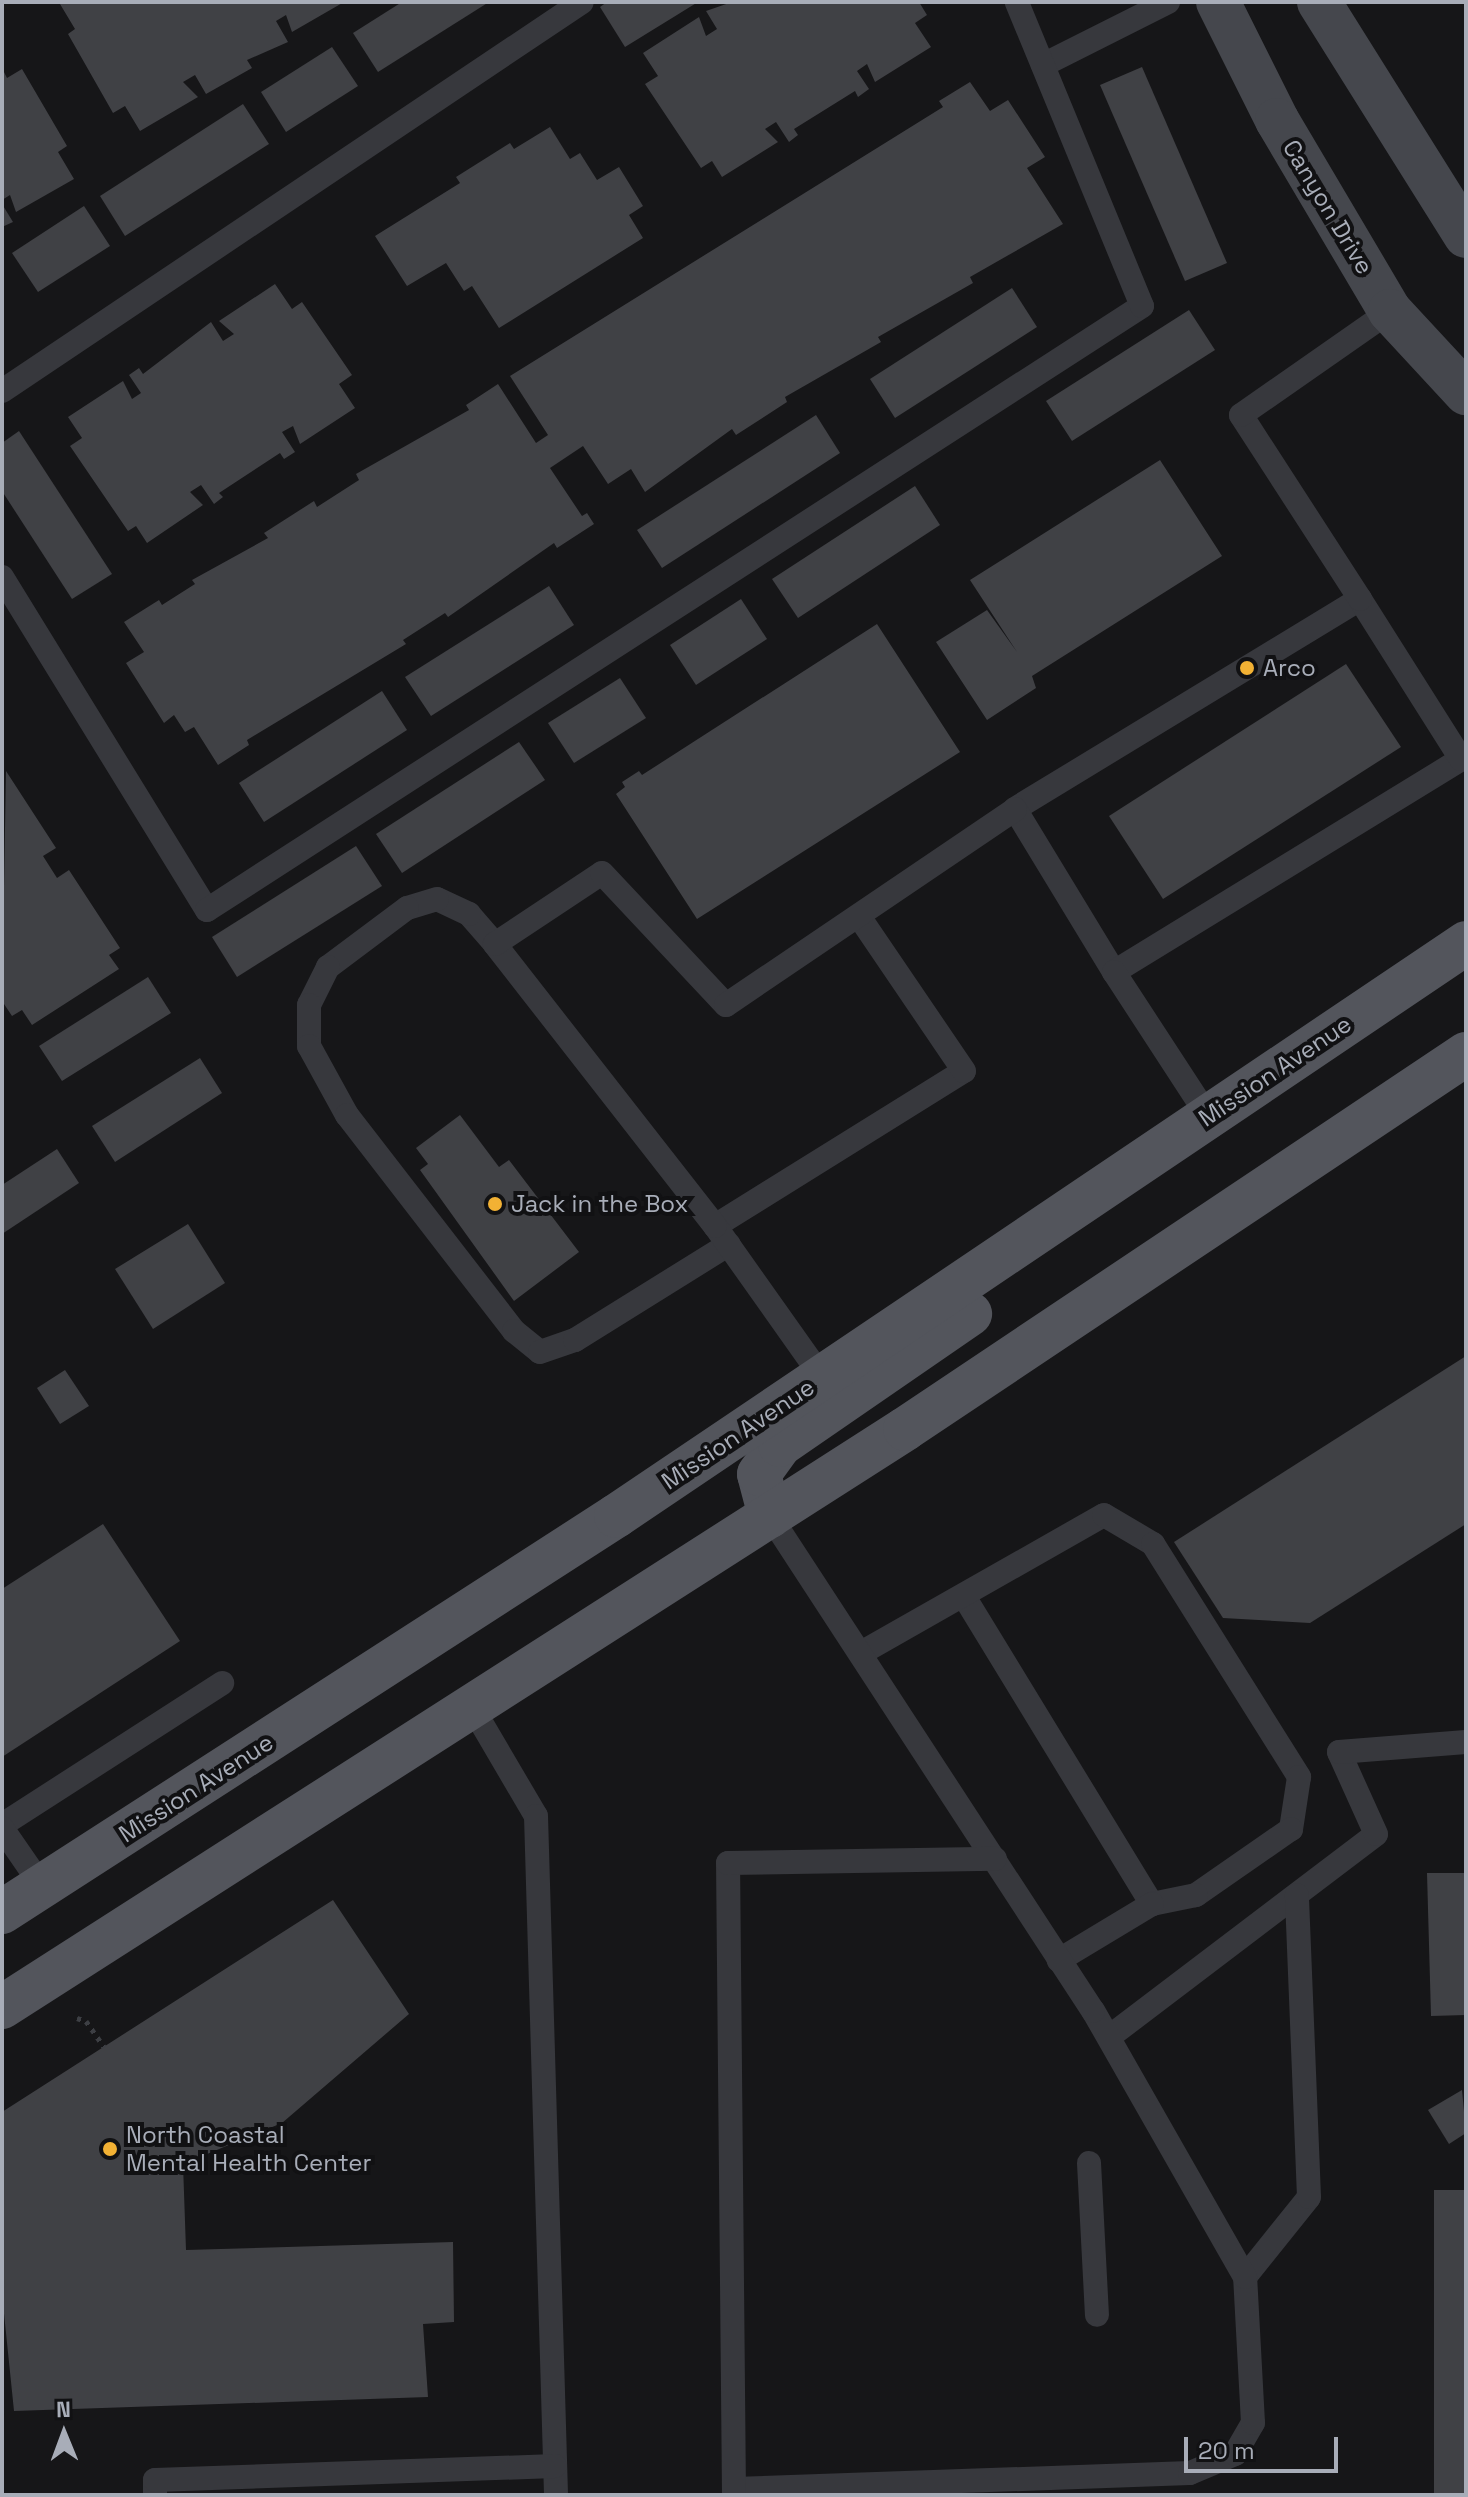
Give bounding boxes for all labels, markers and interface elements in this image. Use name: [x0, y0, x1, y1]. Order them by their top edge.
street label: Canyon Drive: [1277, 135, 1379, 279]
place label: Arco: [1263, 654, 1316, 682]
marker: Arco: [1238, 659, 1256, 677]
street label: Mission Avenue: [1193, 1009, 1357, 1133]
place label: Jack in the Box: [511, 1190, 689, 1218]
marker: Jack in the Box: [486, 1195, 504, 1213]
street label: Mission Avenue: [656, 1372, 820, 1496]
street label: Mission Avenue: [113, 1727, 279, 1849]
place label: North Coastal Mental Health Center: [126, 2121, 372, 2177]
marker: North Coastal Mental Health Center: [101, 2140, 119, 2158]
north arrow: [24, 2393, 104, 2473]
text: N: [56, 2395, 71, 2423]
scale bar: [1188, 2421, 1342, 2471]
text: 20 m: [1198, 2435, 1255, 2466]

